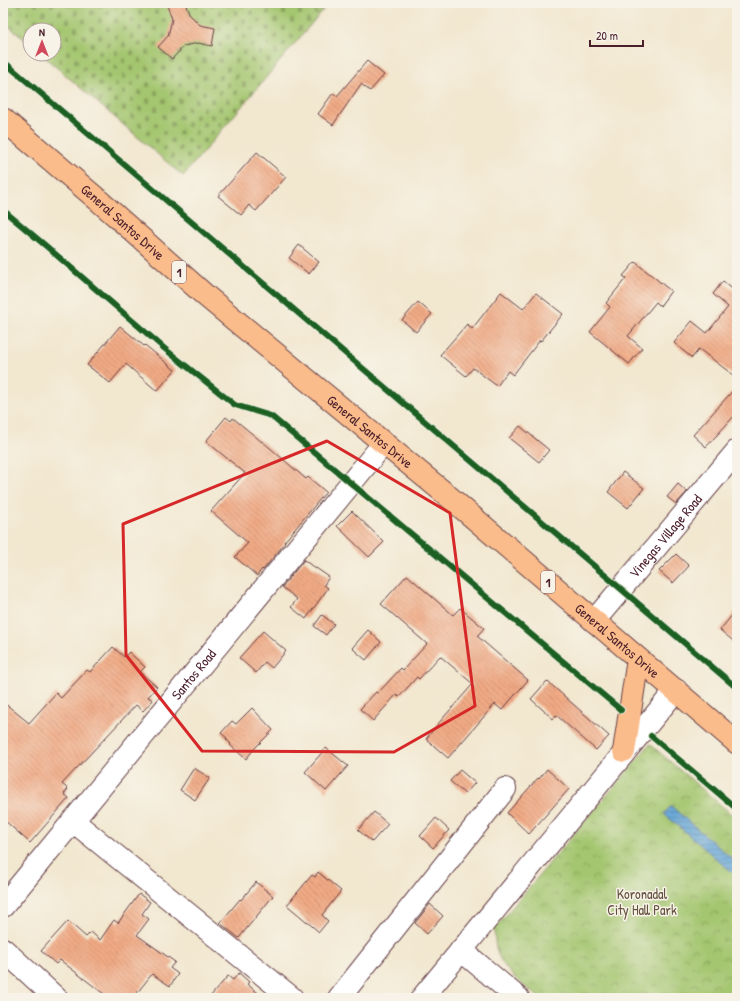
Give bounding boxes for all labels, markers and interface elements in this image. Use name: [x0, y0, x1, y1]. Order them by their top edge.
north arrow: [22, 22, 62, 62]
scale bar: [590, 22, 643, 48]
text: N: [39, 25, 45, 39]
text: 20 m: [596, 27, 618, 44]
street label: General Santos Drive: [77, 179, 169, 264]
road number: 1: [172, 261, 186, 283]
street label: General Santos Drive: [323, 390, 417, 472]
street label: Vinegas Village Road: [624, 489, 706, 582]
road number: 1: [541, 571, 555, 593]
street label: General Santos Drive: [571, 599, 664, 682]
street label: Santos Road: [167, 644, 220, 703]
park label: Koronadal City Hall Park: [607, 884, 677, 920]

